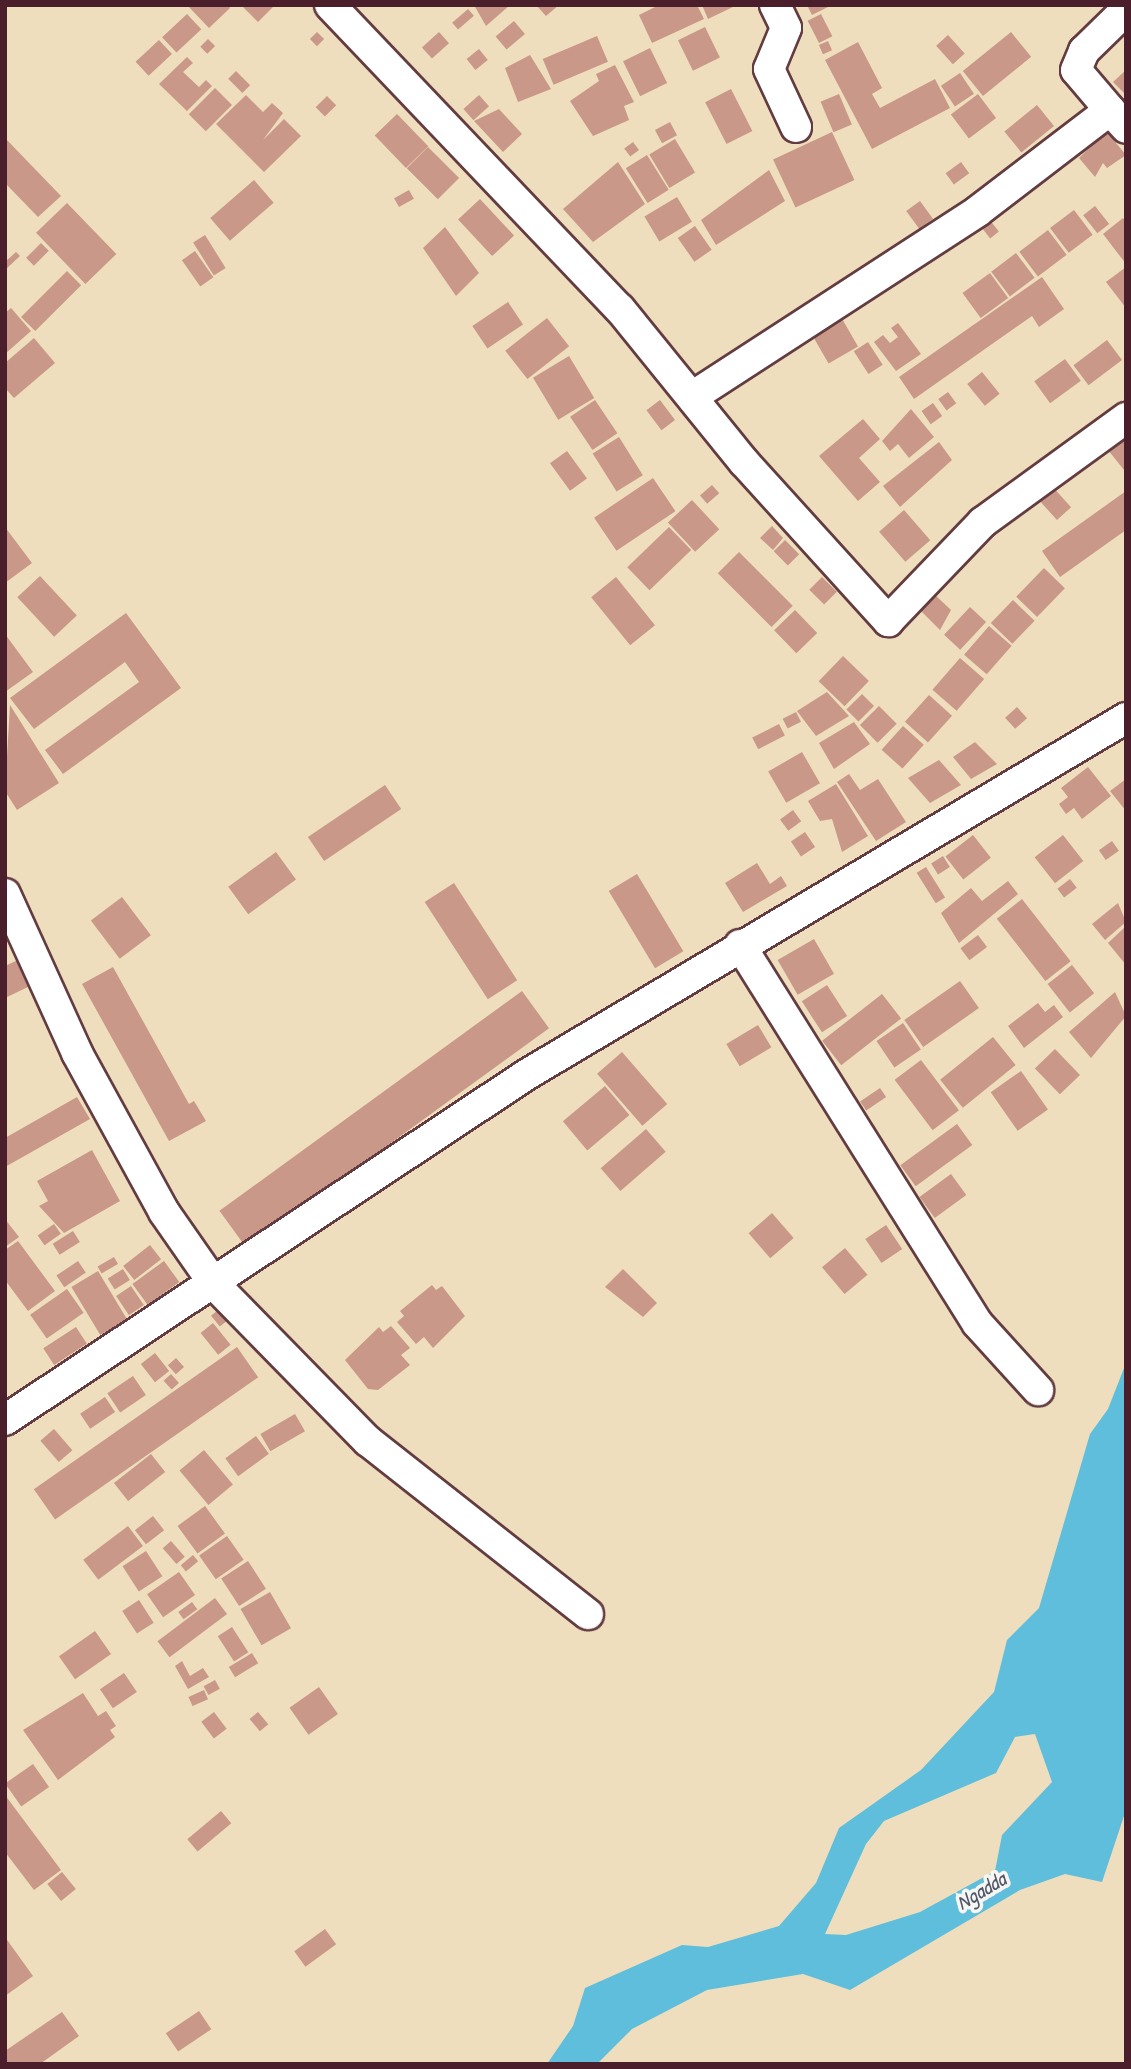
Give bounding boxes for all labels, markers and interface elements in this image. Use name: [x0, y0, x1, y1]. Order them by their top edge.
water label: Ngadda: [952, 1866, 1010, 1916]

